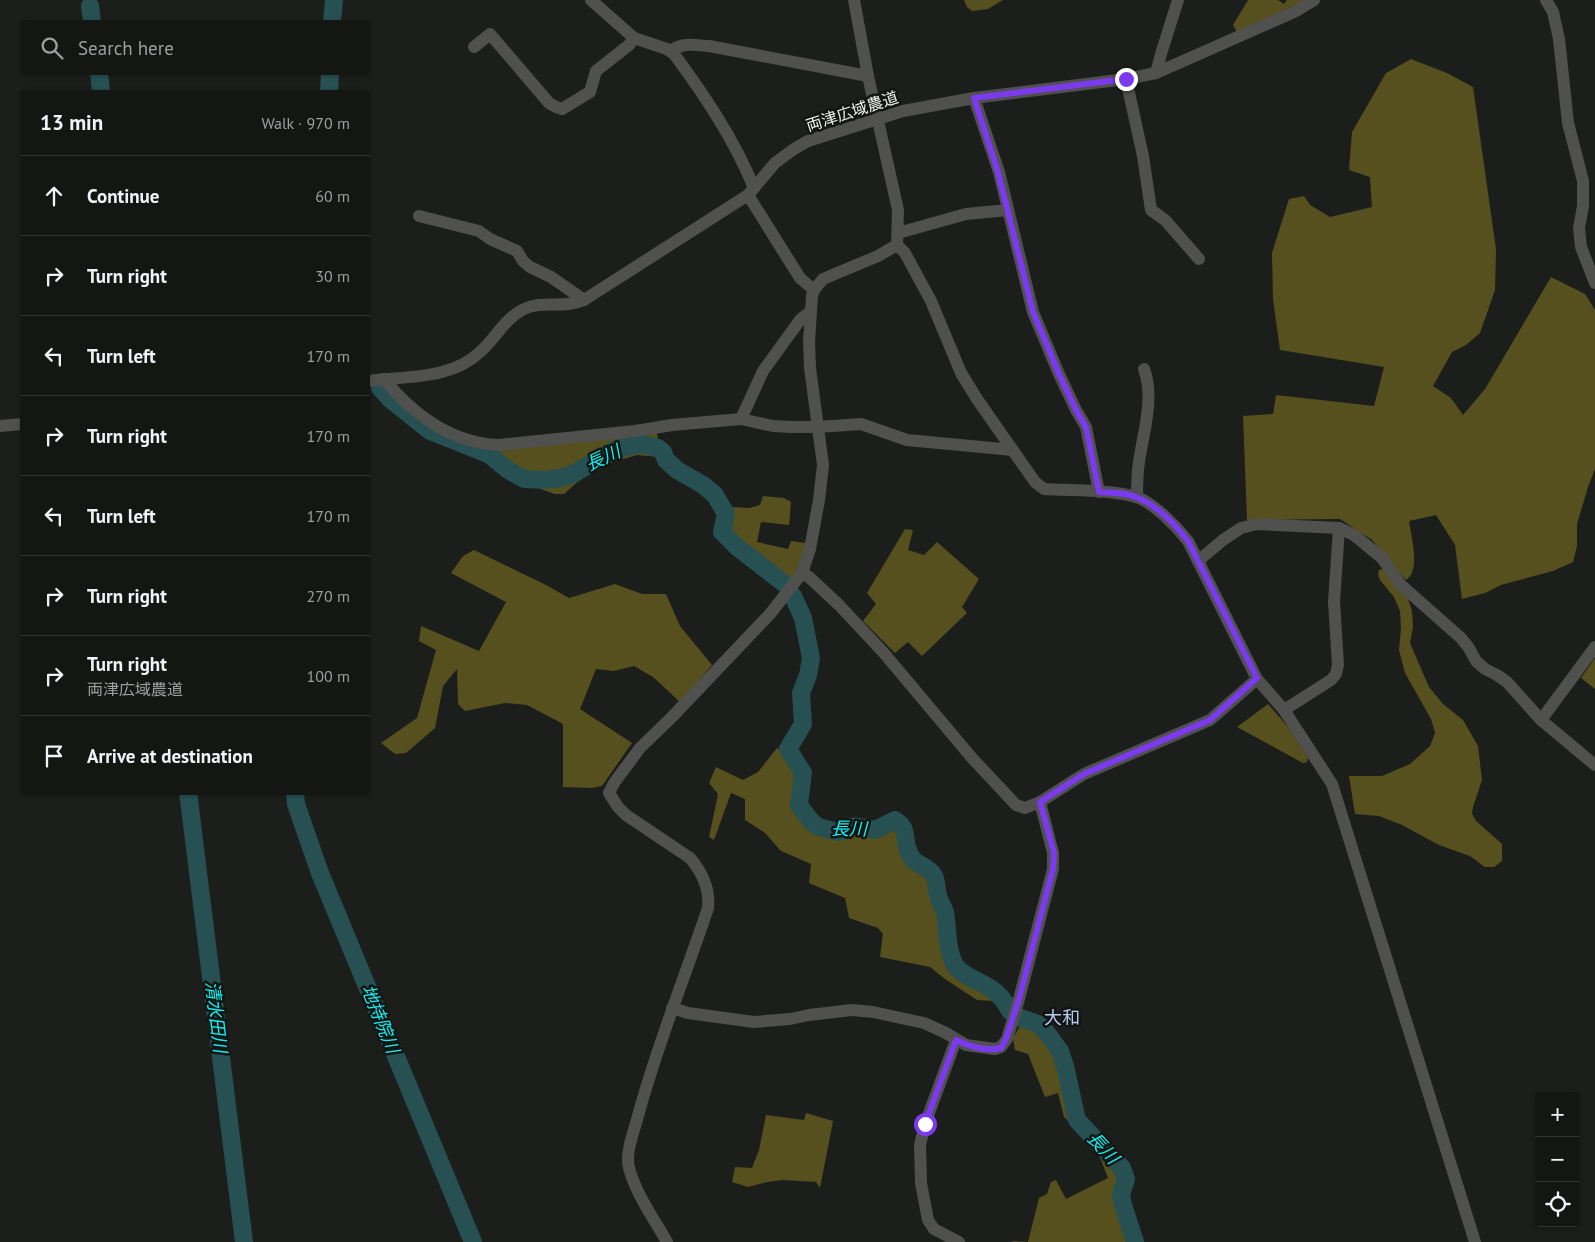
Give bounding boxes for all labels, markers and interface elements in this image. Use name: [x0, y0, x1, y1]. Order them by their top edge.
search box: [20, 20, 370, 75]
icon: search: [38, 34, 66, 62]
text: Search here: [78, 36, 174, 60]
route end: [1115, 68, 1138, 91]
street label: 両津広域農道: [803, 87, 901, 135]
text: 13 min: [40, 109, 103, 136]
text: Walk · 970 m: [261, 113, 350, 133]
icon: ahead: [40, 182, 68, 210]
text: Continue: [87, 184, 159, 208]
text: 60 m: [315, 186, 350, 206]
icon: right: [40, 262, 68, 290]
text: Turn right: [87, 264, 167, 288]
text: 30 m: [315, 266, 350, 286]
icon: left: [40, 342, 68, 370]
text: Turn left: [87, 344, 156, 368]
text: 170 m: [307, 346, 350, 366]
icon: right: [40, 422, 68, 450]
text: Turn right: [87, 424, 167, 448]
text: 170 m: [307, 426, 350, 446]
water label: 長川: [582, 439, 626, 476]
icon: left: [40, 502, 68, 530]
text: Turn left: [87, 504, 156, 528]
text: 170 m: [307, 506, 350, 526]
icon: right: [40, 582, 68, 610]
text: Turn right: [87, 584, 167, 608]
text: 270 m: [307, 586, 350, 606]
text: Turn right: [87, 652, 167, 676]
icon: right: [40, 662, 68, 690]
text: 100 m: [307, 666, 350, 686]
text: 両津広域農道: [87, 679, 183, 699]
icon: arrive: [40, 742, 68, 770]
text: Arrive at destination: [87, 744, 253, 768]
water label: 長川: [831, 817, 869, 840]
water label: 清水田川: [201, 980, 233, 1056]
water label: 地持院川: [356, 981, 405, 1058]
district label: 大和: [1044, 1006, 1080, 1029]
map controls: [1535, 1092, 1580, 1227]
button: +: [1535, 1092, 1580, 1137]
route start: [914, 1113, 937, 1136]
water label: 長川: [1083, 1127, 1125, 1170]
button: −: [1535, 1137, 1580, 1182]
button: locate: [1535, 1182, 1580, 1227]

